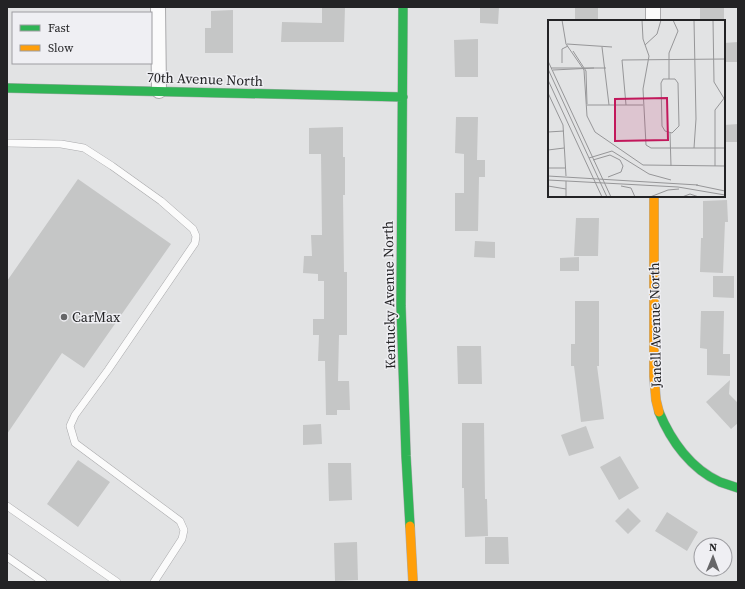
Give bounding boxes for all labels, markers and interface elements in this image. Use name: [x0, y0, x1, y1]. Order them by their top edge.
legend: [12, 12, 152, 64]
text: Fast: [48, 20, 70, 36]
inset map: [548, 20, 725, 197]
text: Slow: [48, 40, 74, 56]
street label: 70th Avenue North: [146, 67, 264, 91]
street label: Kentucky Avenue North: [378, 221, 400, 369]
street label: Janell Avenue North: [644, 262, 666, 389]
place label: CarMax: [72, 307, 121, 327]
marker: CarMax: [59, 312, 69, 322]
north arrow: [693, 537, 733, 577]
text: N: [709, 540, 717, 555]

